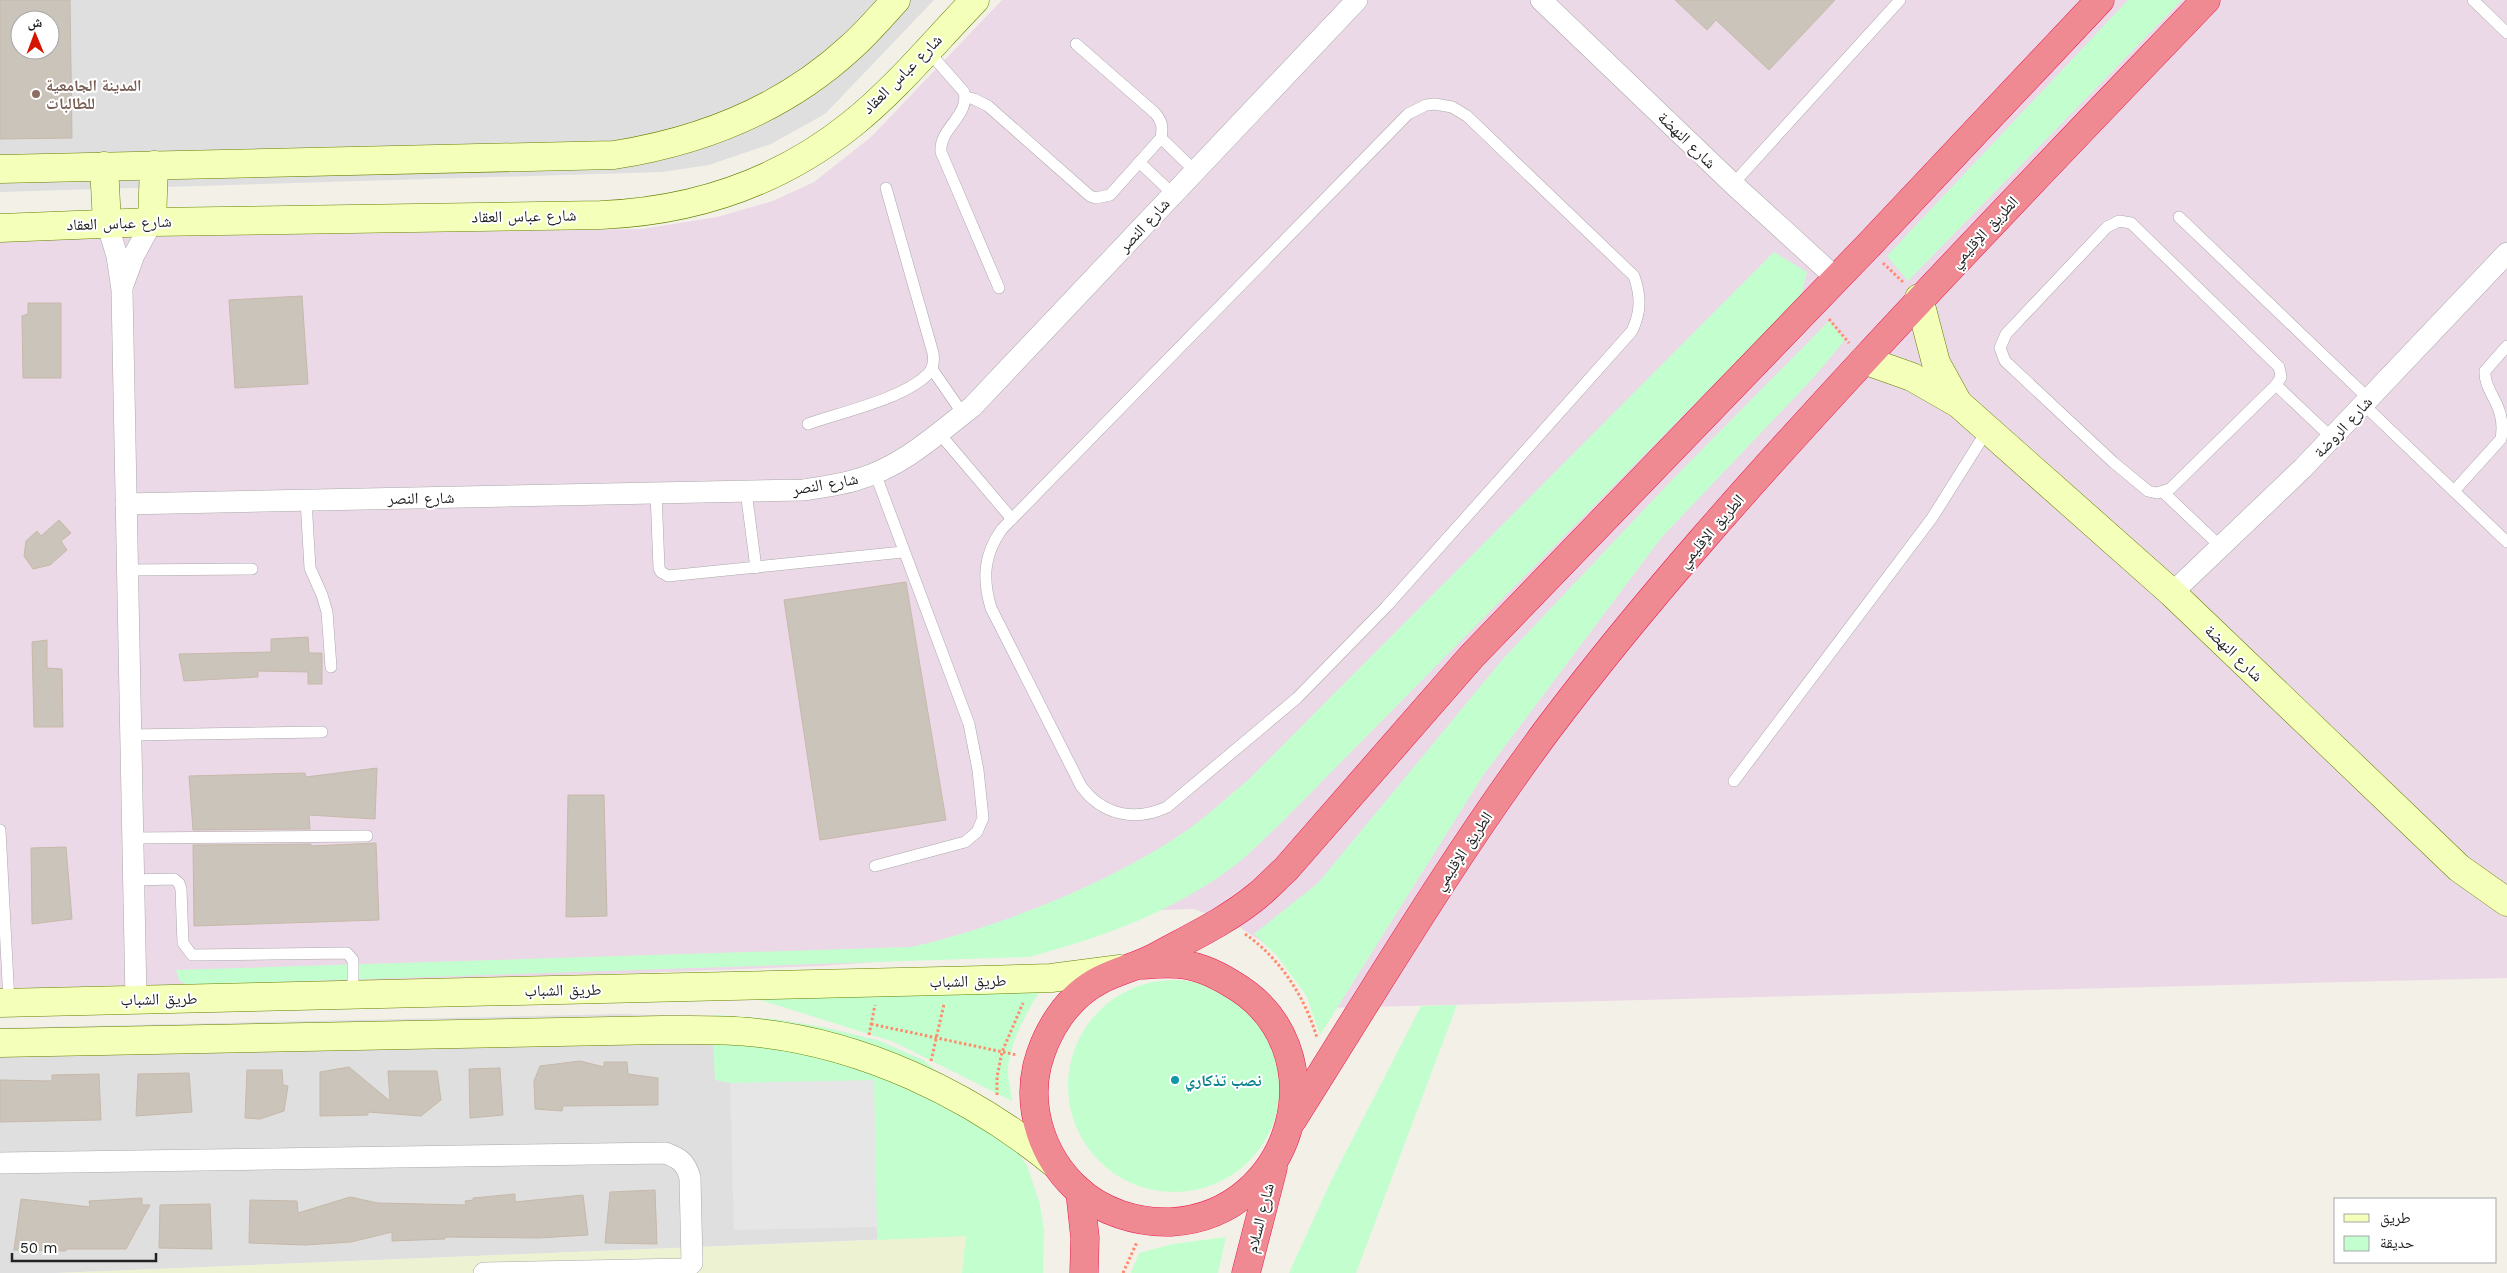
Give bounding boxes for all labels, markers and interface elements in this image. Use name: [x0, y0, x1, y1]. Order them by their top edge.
north arrow: [10, 10, 60, 60]
text: ش: [27, 14, 42, 31]
street label: شارع عباس العقاد: [858, 30, 947, 119]
place label: المدينة الجامعية للطالبات: [46, 76, 142, 113]
marker: المدينة الجامعية للطالبات: [30, 88, 42, 100]
street label: شارع النهضة: [1653, 108, 1720, 173]
street label: الطريق الإقليمي: [1946, 192, 2024, 274]
street label: شارع النصر: [1114, 194, 1174, 257]
street label: شارع عباس العقاد: [471, 206, 577, 227]
street label: شارع عباس العقاد: [66, 212, 172, 235]
street label: شارع الروضة: [2310, 392, 2377, 462]
street label: شارع النصر: [790, 469, 860, 500]
street label: شارع النصر: [387, 488, 455, 509]
street label: الطريق الإقليمي: [1674, 490, 1750, 574]
street label: شارع النهضة: [2200, 621, 2267, 686]
street label: الطريق الإقليمي: [1430, 808, 1499, 896]
street label: طريق الشباب: [929, 971, 1007, 992]
street label: طريق الشباب: [524, 980, 602, 1001]
street label: طريق الشباب: [120, 989, 198, 1010]
place label: نصب تذكاري: [1185, 1071, 1262, 1092]
marker: نصب تذكاري: [1169, 1074, 1181, 1086]
street label: شارع السلام: [1242, 1181, 1279, 1255]
legend: [2334, 1198, 2497, 1263]
text: طريق: [2380, 1209, 2411, 1228]
scale bar: [12, 1230, 156, 1262]
text: حديقة: [2380, 1234, 2415, 1252]
text: 50 m: [20, 1239, 57, 1257]

